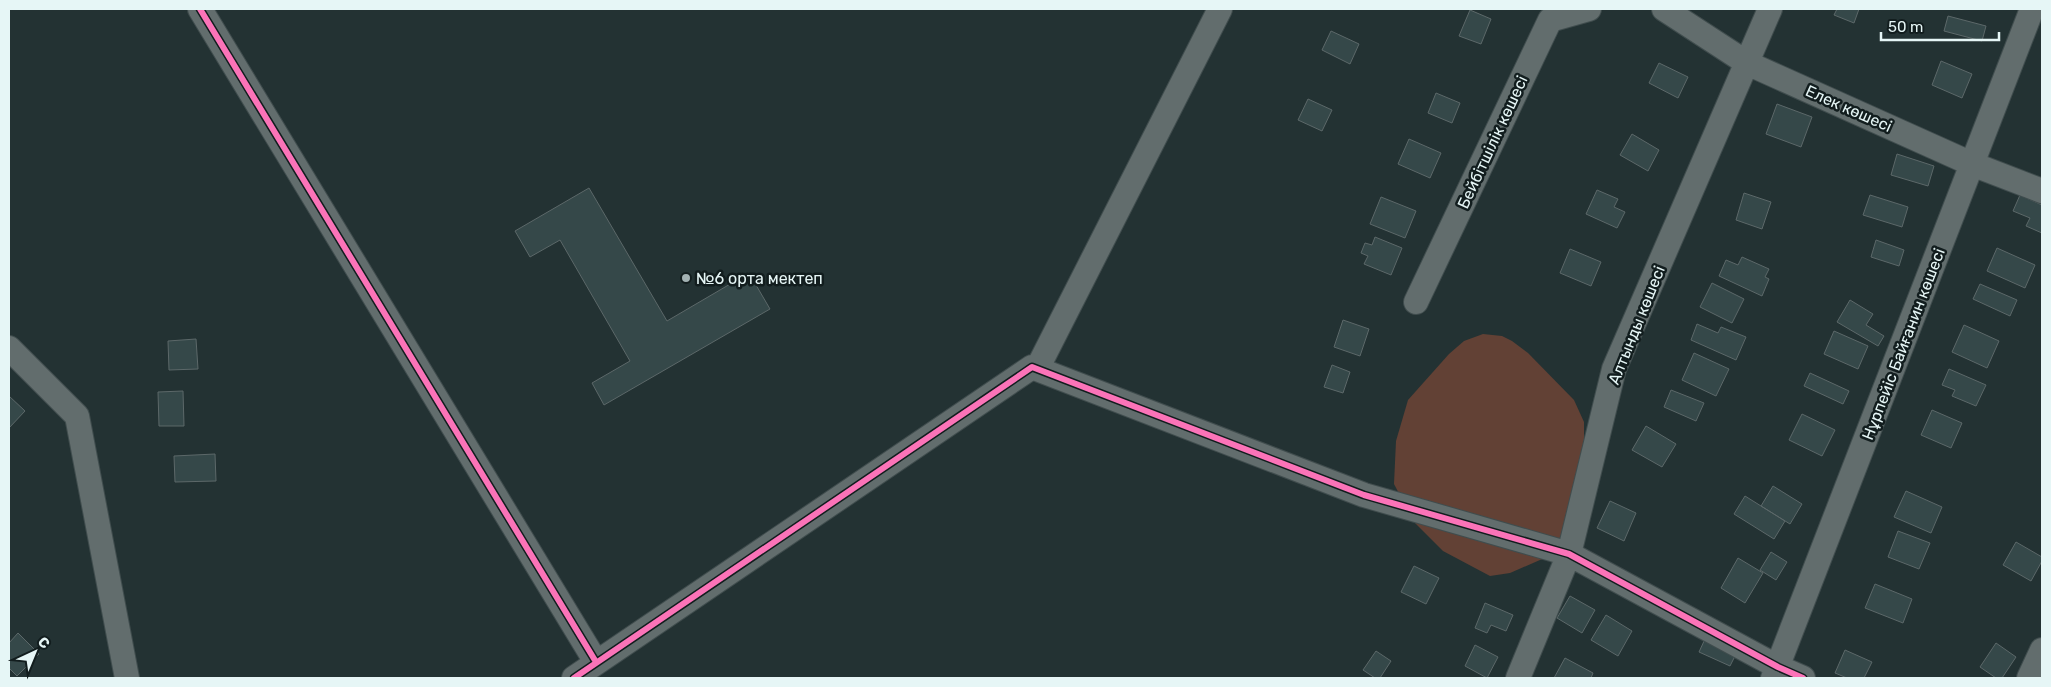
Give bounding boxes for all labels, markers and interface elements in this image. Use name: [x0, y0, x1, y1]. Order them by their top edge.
scale bar: [1881, 10, 1998, 42]
text: 50 m: [1888, 18, 1923, 36]
street label: Бейбітшілік көшесі: [1453, 73, 1532, 212]
street label: Елек көшесі: [1803, 81, 1895, 136]
street label: Нұрпейіс Байғанин көшесі: [1858, 246, 1949, 443]
street label: Алтынды көшесі: [1604, 263, 1669, 387]
place label: №6 орта мектеп: [696, 269, 823, 288]
marker: №6 орта мектеп: [680, 272, 692, 284]
north arrow: [10, 627, 60, 677]
text: С: [34, 633, 53, 653]

